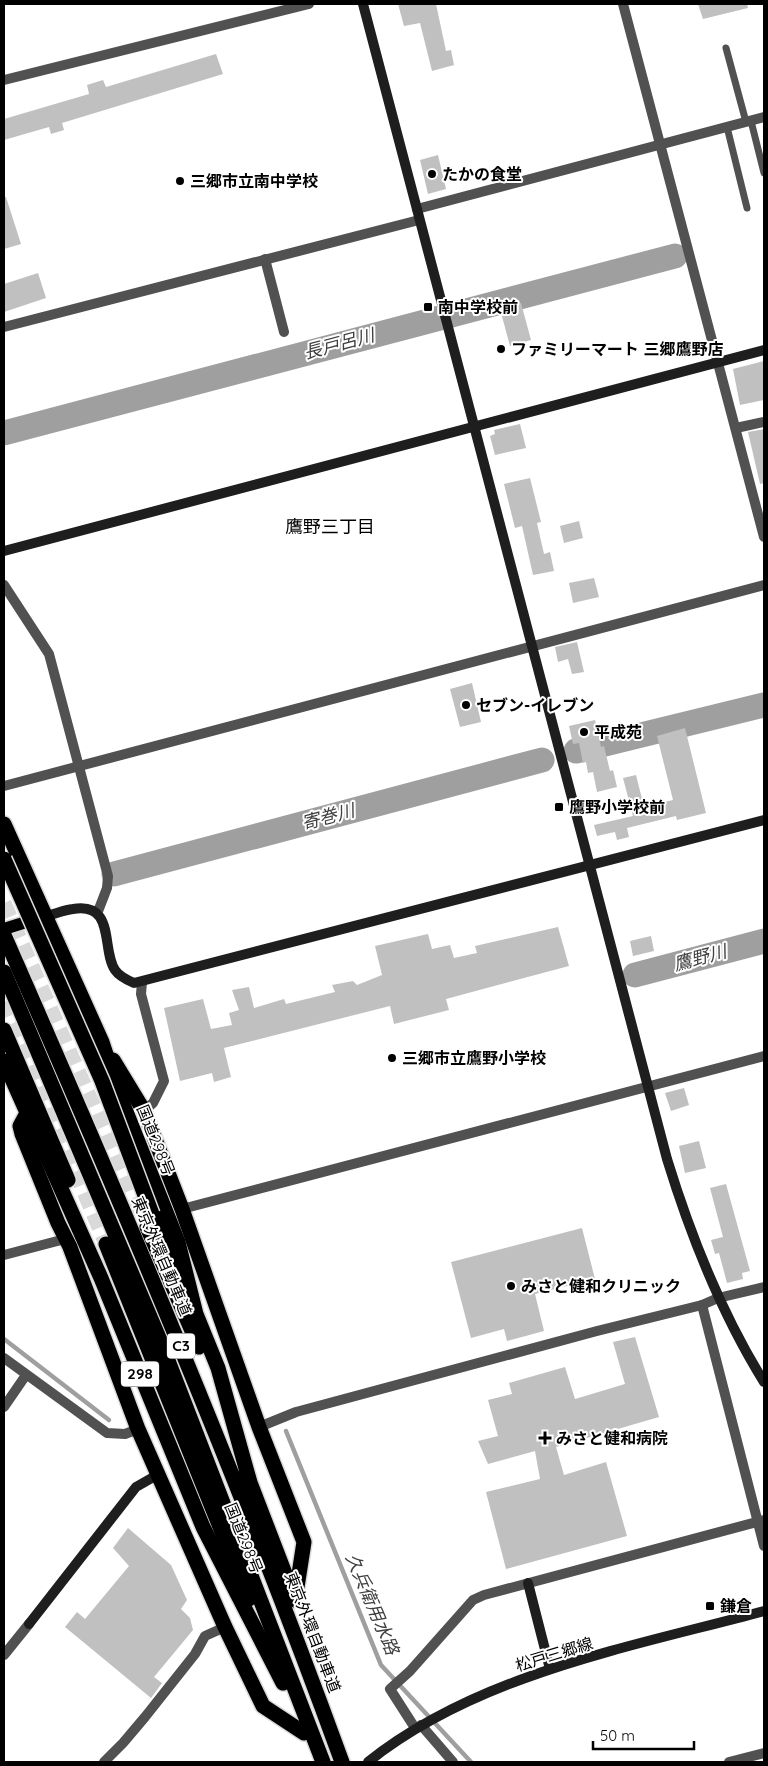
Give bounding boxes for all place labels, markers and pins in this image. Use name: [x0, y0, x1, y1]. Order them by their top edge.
place label: たかの食堂: [442, 164, 522, 184]
marker: たかの食堂: [426, 168, 438, 180]
place label: 三郷市立南中学校: [190, 171, 318, 191]
marker: 三郷市立南中学校: [174, 175, 186, 187]
place label: 南中学校前: [438, 297, 518, 317]
marker: 南中学校前: [422, 301, 434, 313]
place label: ファミリーマート 三郷鷹野店: [511, 339, 723, 359]
marker: ファミリーマート 三郷鷹野店: [495, 343, 507, 355]
place label: セブン-イレブン: [476, 695, 594, 715]
marker: セブン-イレブン: [460, 699, 472, 711]
place label: 平成苑: [594, 722, 642, 742]
marker: 平成苑: [578, 726, 590, 738]
place label: 鷹野小学校前: [569, 797, 665, 817]
marker: 鷹野小学校前: [553, 801, 565, 813]
place label: 三郷市立鷹野小学校: [402, 1048, 546, 1068]
marker: 三郷市立鷹野小学校: [386, 1052, 398, 1064]
place label: みさと健和クリニック: [521, 1276, 681, 1296]
marker: みさと健和クリニック: [505, 1280, 517, 1292]
place label: みさと健和病院: [556, 1428, 668, 1448]
marker: みさと健和病院: [538, 1431, 552, 1445]
place label: 鎌倉: [720, 1596, 752, 1616]
marker: 鎌倉: [704, 1600, 716, 1612]

